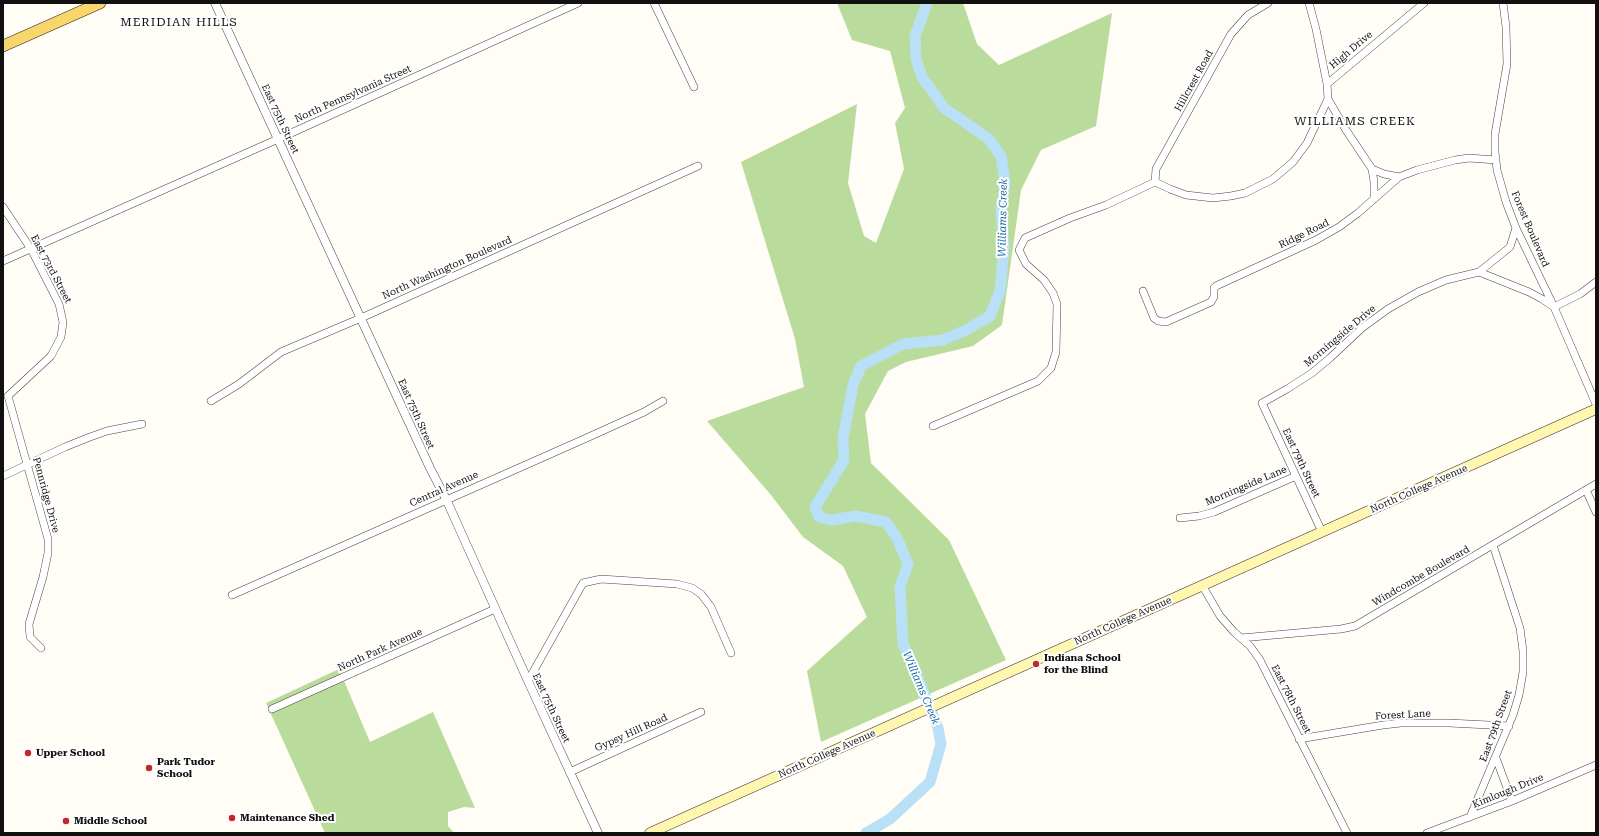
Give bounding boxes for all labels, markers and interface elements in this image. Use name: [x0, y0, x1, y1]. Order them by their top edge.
district label: MERIDIAN HILLS: [120, 15, 238, 29]
street label: High Drive: [1327, 29, 1375, 71]
street label: Hillcrest Road: [1172, 48, 1216, 114]
street label: North Pennsylvania Street: [293, 63, 413, 125]
street label: East 75th Street: [259, 82, 301, 156]
district label: WILLIAMS CREEK: [1294, 114, 1416, 128]
water label: Williams Creek: [996, 179, 1010, 257]
street label: Forest Boulevard: [1509, 189, 1551, 269]
street label: Ridge Road: [1277, 217, 1331, 251]
street label: East 73rd Street: [28, 233, 74, 305]
street label: North Washington Boulevard: [380, 234, 514, 302]
street label: Morningside Drive: [1302, 303, 1378, 369]
street label: East 75th Street: [395, 377, 437, 451]
street label: East 79th Street: [1280, 426, 1322, 500]
street label: Pennridge Drive: [30, 456, 62, 534]
street label: North College Avenue: [1368, 462, 1470, 516]
street label: Morningside Lane: [1203, 463, 1289, 509]
street label: Central Avenue: [408, 469, 480, 509]
street label: Windcombe Boulevard: [1370, 543, 1472, 609]
street label: North College Avenue: [1072, 594, 1174, 648]
street label: North Park Avenue: [336, 626, 424, 674]
water label: Williams Creek: [900, 649, 942, 727]
place label: Indiana School for the Blind: [1044, 652, 1121, 676]
marker: Indiana School for the Blind: [1031, 659, 1041, 669]
street label: East 78th Street: [1269, 663, 1313, 735]
street label: East 75th Street: [530, 671, 572, 745]
street label: East 79th Street: [1477, 688, 1515, 764]
street label: Forest Lane: [1375, 708, 1431, 722]
street label: Gypsy Hill Road: [593, 712, 669, 754]
street label: North College Avenue: [776, 727, 878, 781]
place label: Upper School: [36, 747, 105, 759]
marker: Upper School: [23, 748, 33, 758]
place label: Park Tudor School: [157, 756, 215, 780]
marker: Park Tudor School: [144, 763, 154, 773]
street label: Kimlough Drive: [1471, 771, 1545, 811]
place label: Maintenance Shed: [240, 812, 334, 824]
marker: Maintenance Shed: [227, 813, 237, 823]
place label: Middle School: [74, 815, 147, 827]
marker: Middle School: [61, 816, 71, 826]

